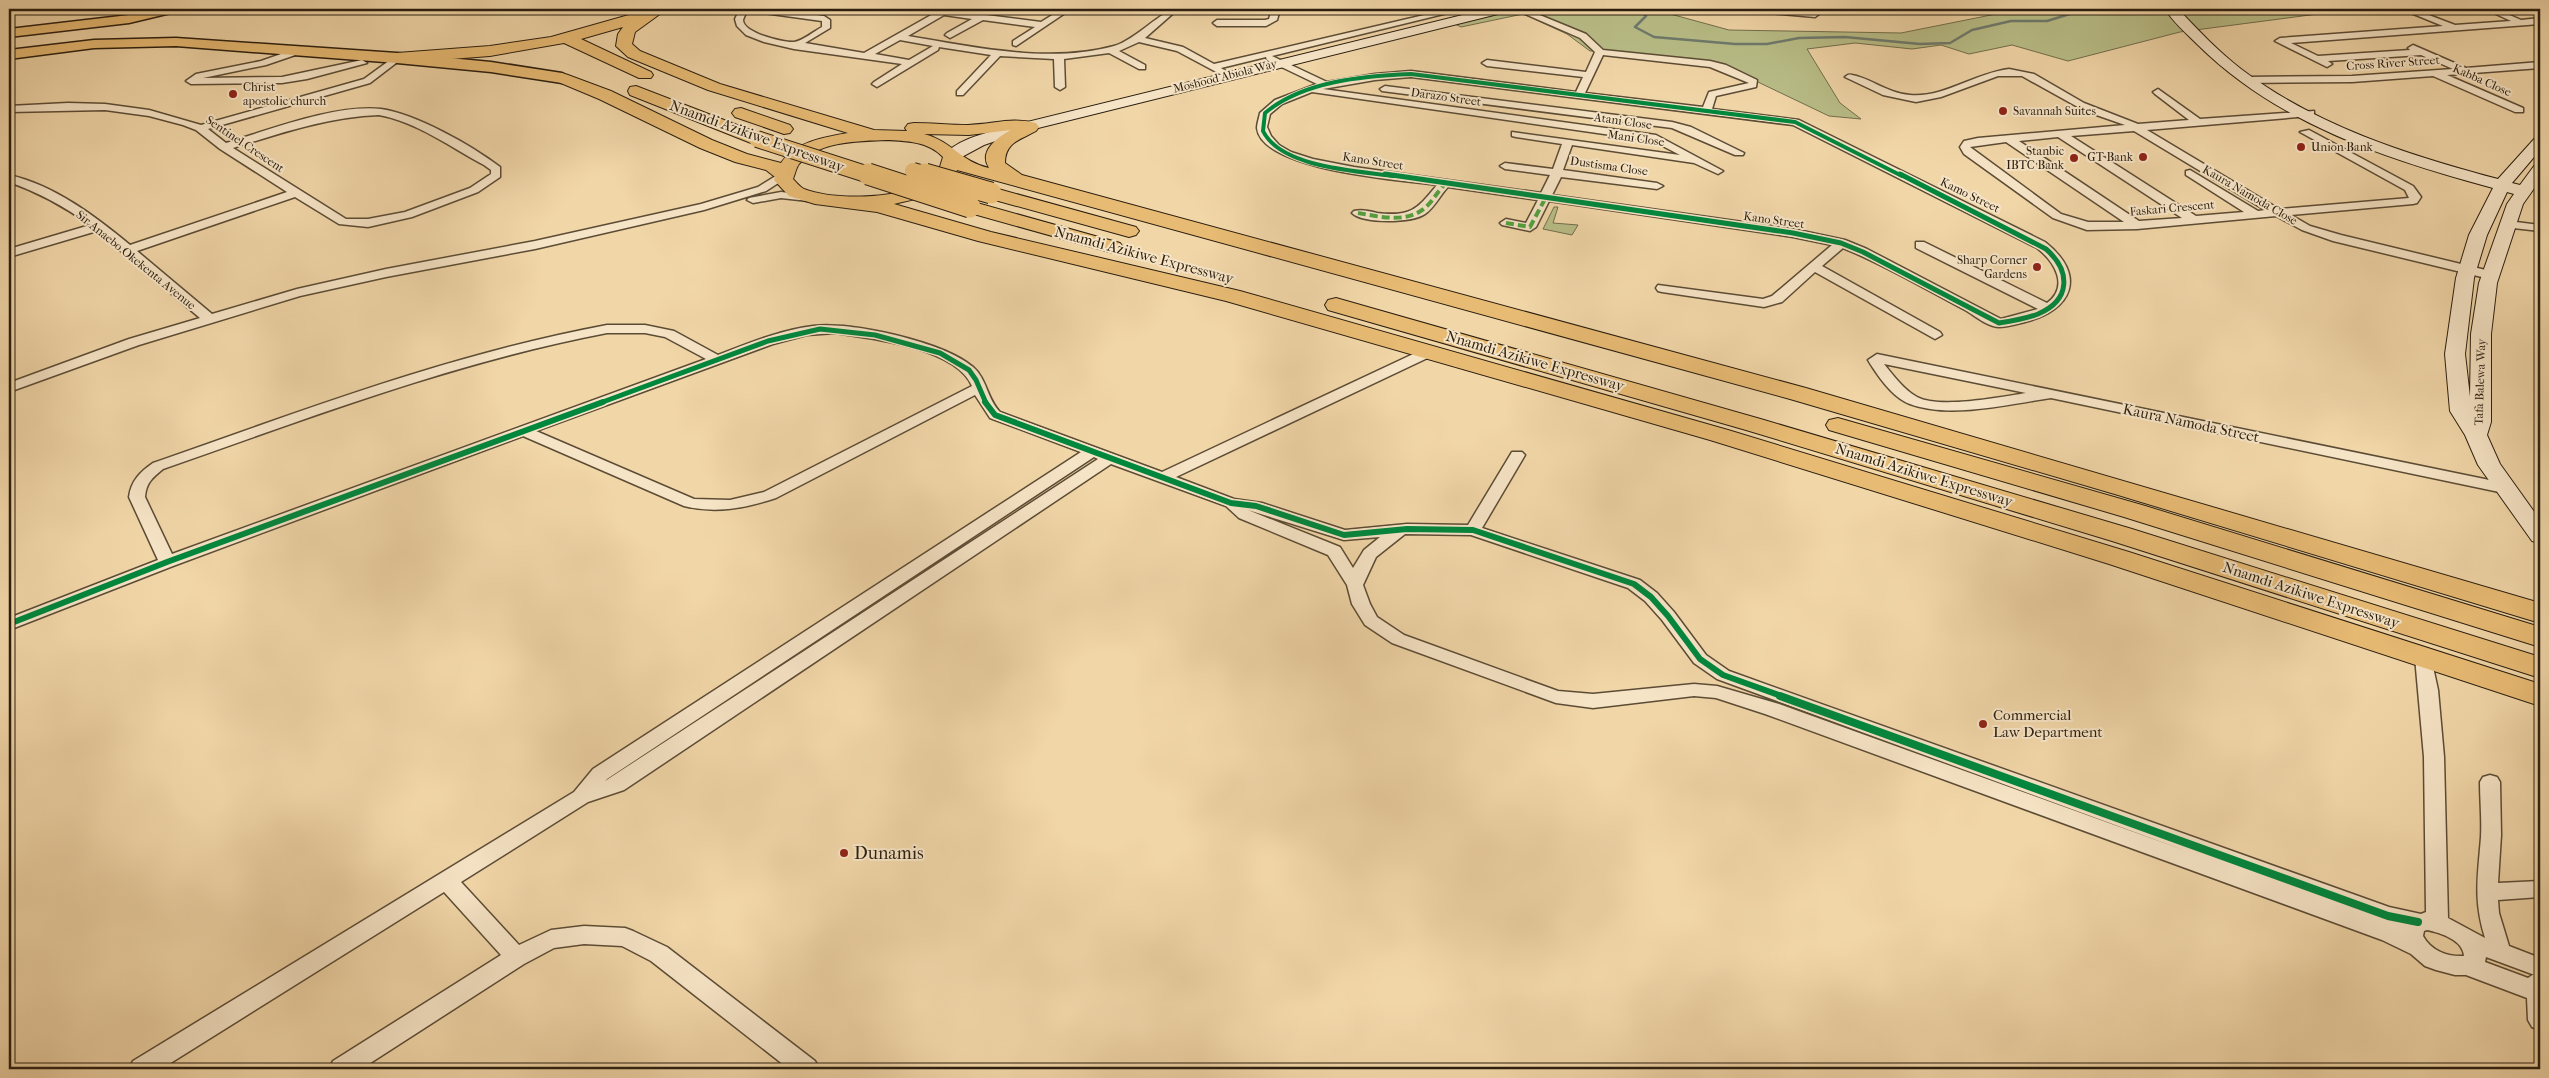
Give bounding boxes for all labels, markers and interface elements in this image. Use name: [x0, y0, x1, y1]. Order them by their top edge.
street label: Cross River Street: [2346, 53, 2441, 73]
street label: Moshood Abiola Way: [1171, 56, 1279, 96]
street label: Kabba Close: [2450, 61, 2514, 99]
place label: Christ apostolic church: [243, 80, 326, 108]
street label: Darazo Street: [1410, 85, 1483, 109]
marker: Christ apostolic church: [227, 88, 239, 100]
street label: Nnamdi Azikiwe Expressway: [667, 96, 848, 176]
place label: Savannah Suites: [2013, 104, 2096, 118]
marker: Savannah Suites: [1997, 105, 2009, 117]
street label: Atani Close: [1592, 110, 1653, 132]
street label: Sentinel Crescent: [203, 113, 287, 176]
street label: Mani Close: [1607, 127, 1665, 149]
place label: Union Bank: [2311, 140, 2374, 154]
marker: Union Bank: [2295, 141, 2307, 153]
place label: Stanbic IBTC Bank: [2006, 144, 2065, 172]
street label: Kano Street: [1341, 149, 1405, 173]
place label: GT Bank: [2087, 150, 2134, 164]
marker: GT Bank: [2137, 151, 2149, 163]
marker: Stanbic IBTC Bank: [2068, 152, 2080, 164]
street label: Dustisma Close: [1569, 154, 1649, 178]
street label: Kaura Namoda Close: [2200, 162, 2300, 228]
street label: Kamo Street: [1938, 175, 2003, 216]
street label: Faskari Crescent: [2129, 197, 2216, 219]
street label: Sir Anaebo Okekenta Avenue: [73, 207, 199, 313]
street label: Kano Street: [1743, 209, 1806, 231]
street label: Nnamdi Azikiwe Expressway: [1052, 222, 1236, 288]
place label: Sharp Corner Gardens: [1957, 253, 2028, 281]
marker: Sharp Corner Gardens: [2031, 261, 2043, 273]
street label: Nnamdi Azikiwe Expressway: [1444, 327, 1627, 395]
street label: Tafa Balewa Way: [2471, 338, 2489, 426]
street label: Kaura Namoda Street: [2121, 400, 2261, 446]
street label: Nnamdi Azikiwe Expressway: [1833, 439, 2016, 511]
street label: Nnamdi Azikiwe Expressway: [2220, 558, 2403, 632]
place label: Commercial Law Department: [1993, 706, 2103, 741]
marker: Commercial Law Department: [1977, 718, 1989, 730]
place label: Dunamis: [854, 843, 924, 864]
marker: Dunamis: [838, 847, 850, 859]

